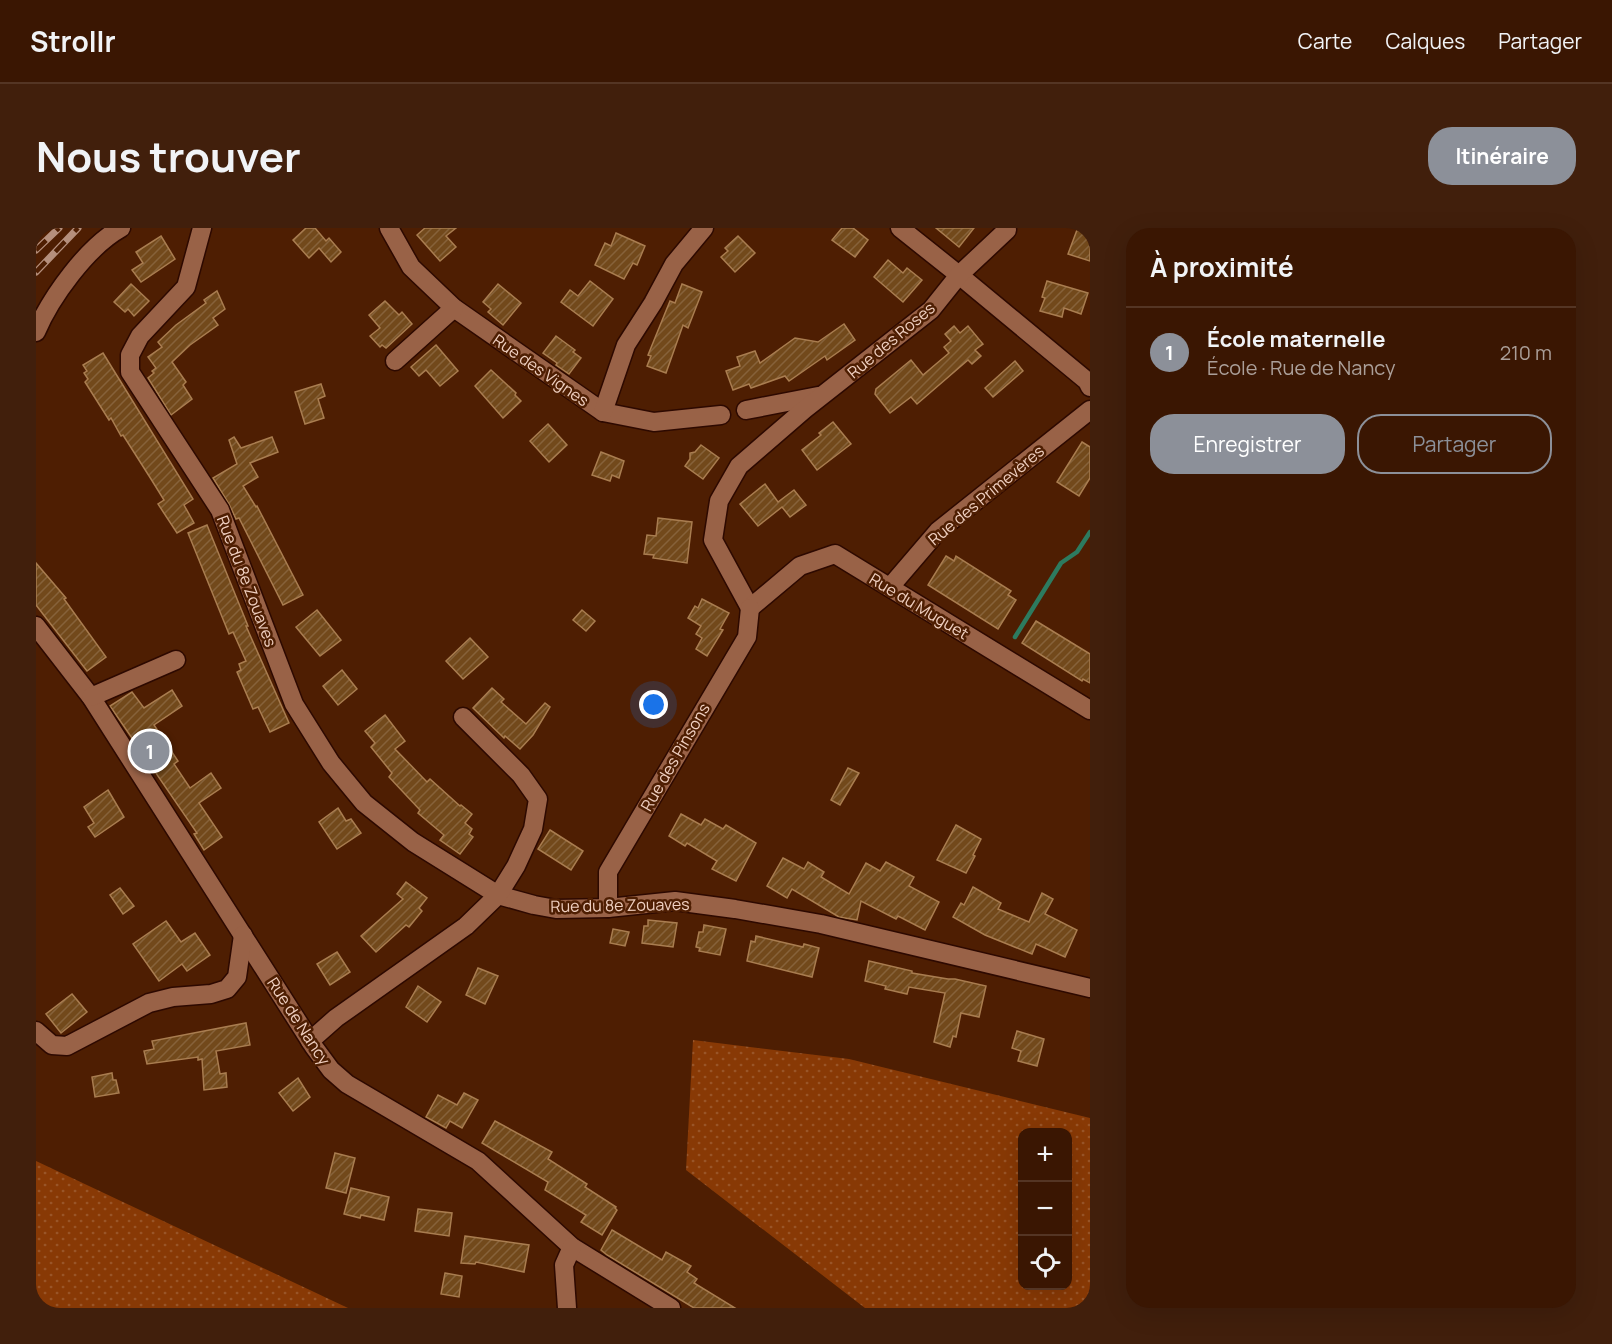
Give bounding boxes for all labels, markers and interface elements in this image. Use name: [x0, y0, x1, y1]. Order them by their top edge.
text: Strollr: [30, 22, 116, 60]
text: Carte: [1298, 27, 1352, 55]
text: Calques: [1385, 27, 1465, 55]
text: Partager: [1498, 27, 1582, 55]
text: Nous trouver: [36, 127, 301, 185]
button: Itinéraire: [1428, 127, 1576, 185]
text: À proximité: [1150, 249, 1294, 285]
street label: Rue des Roses: [842, 297, 940, 383]
text: École maternelle: [1207, 324, 1385, 354]
street label: Rue des Vignes: [489, 329, 593, 411]
text: 1: [1165, 339, 1174, 366]
text: 210 m: [1500, 339, 1552, 366]
text: École · Rue de Nancy: [1207, 354, 1395, 381]
button: Enregistrer: [1150, 414, 1345, 474]
button: Partager: [1357, 414, 1552, 474]
street label: Rue des Primevères: [923, 440, 1049, 550]
street label: Rue du 8e Zouaves: [212, 512, 282, 650]
street label: Rue du Muguet: [865, 568, 973, 644]
your location: [639, 690, 668, 719]
street label: Rue des Pinsons: [635, 699, 715, 815]
pin: 1: [130, 728, 170, 774]
street label: Rue du 8e Zouaves: [550, 893, 690, 917]
street label: Rue de Nancy: [262, 973, 336, 1070]
map controls: [1018, 1128, 1072, 1290]
button: +: [1018, 1128, 1072, 1182]
button: −: [1018, 1182, 1072, 1236]
button: locate: [1018, 1236, 1072, 1290]

